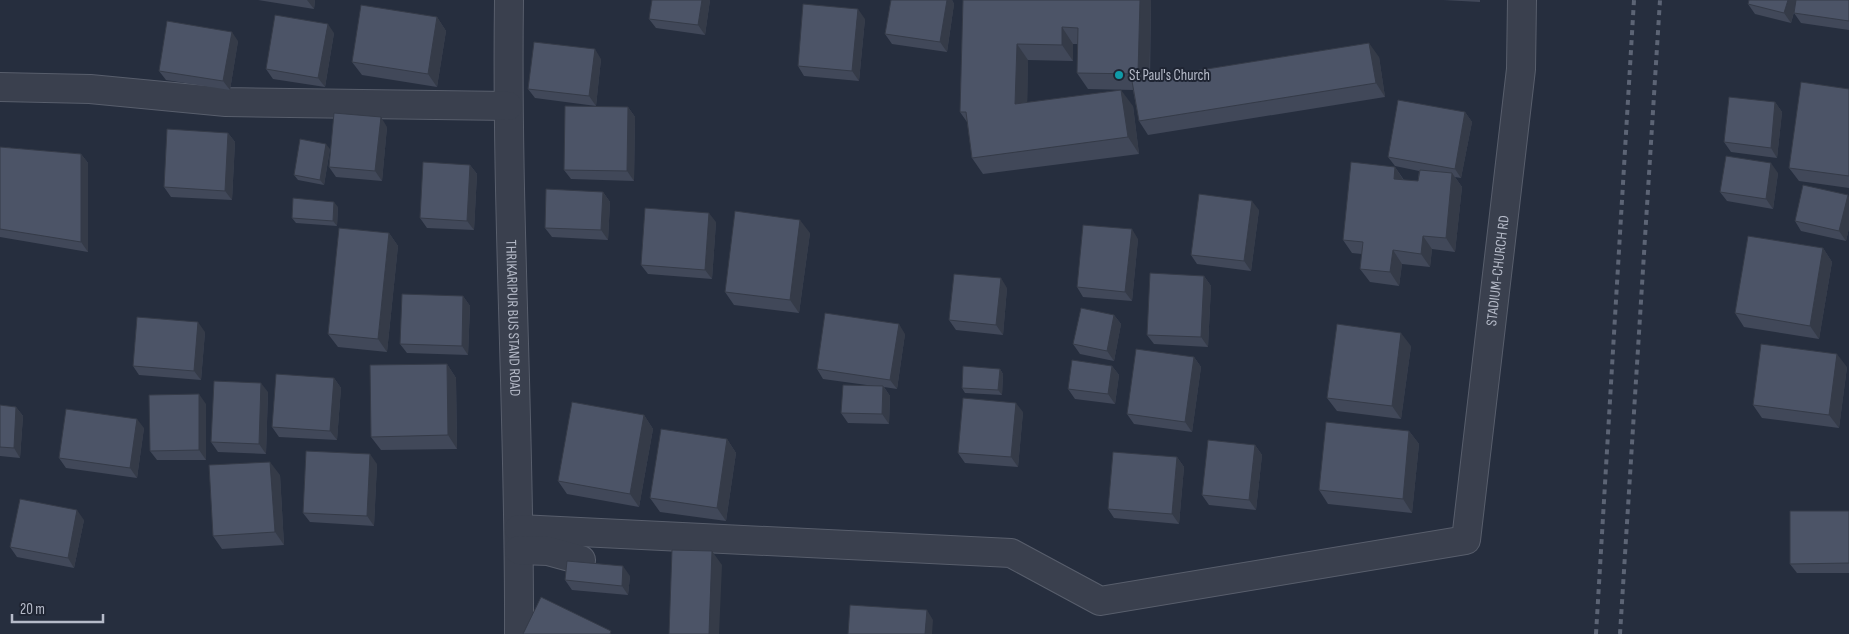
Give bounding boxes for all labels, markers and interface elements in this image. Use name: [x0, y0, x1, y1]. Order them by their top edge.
place label: St Paul's Church: [1129, 66, 1210, 85]
marker: St Paul's Church: [1113, 69, 1125, 81]
street label: STADIUM-CHURCH RD: [1482, 214, 1514, 327]
street label: THRIKARIPUR BUS STAND ROAD: [501, 239, 524, 396]
scale bar: [12, 592, 104, 624]
text: 20 m: [20, 600, 45, 619]

